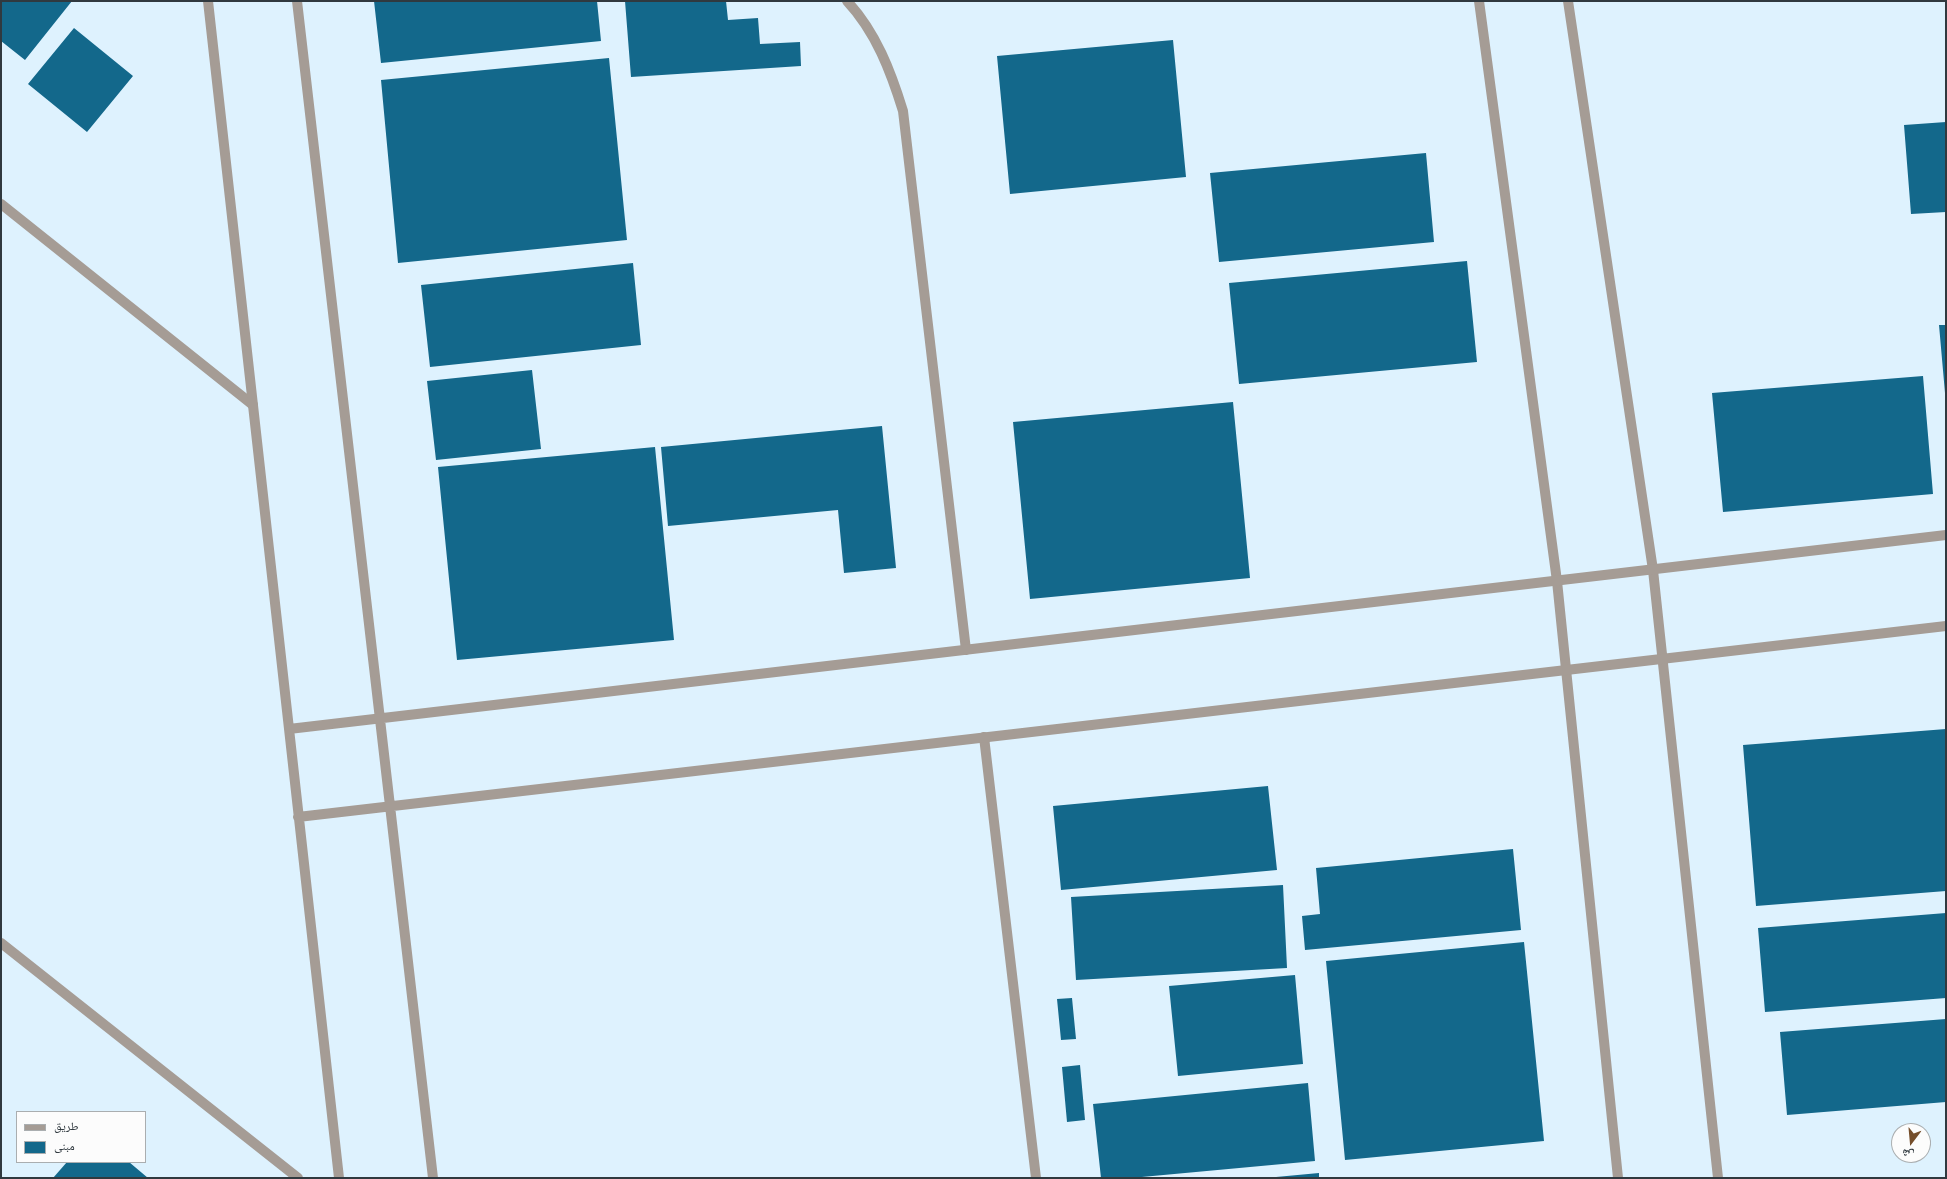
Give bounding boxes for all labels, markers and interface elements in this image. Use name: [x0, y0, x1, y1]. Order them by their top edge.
legend: [16, 1111, 146, 1163]
text: طريق: [54, 1118, 79, 1134]
north arrow: [1891, 1123, 1931, 1163]
text: مبنى: [54, 1138, 75, 1154]
text: ش: [1900, 1145, 1916, 1163]

